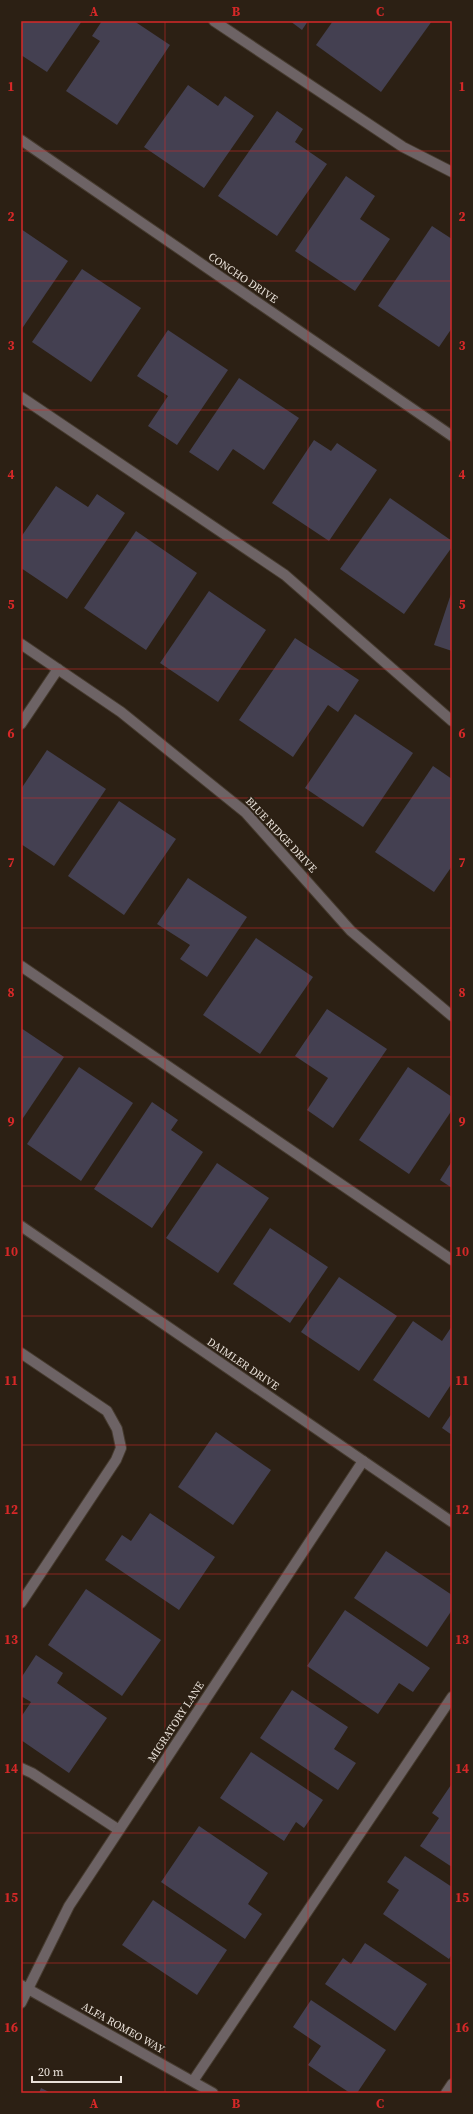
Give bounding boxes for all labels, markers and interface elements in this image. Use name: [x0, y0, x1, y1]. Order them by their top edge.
text: A: [90, 3, 99, 20]
text: B: [232, 3, 241, 20]
text: C: [376, 3, 384, 20]
text: 1: [7, 78, 15, 95]
text: 1: [458, 78, 466, 95]
text: 2: [7, 208, 15, 225]
text: 2: [458, 208, 466, 225]
street label: CONCHO DRIVE: [205, 249, 281, 307]
text: 3: [7, 337, 15, 354]
text: 3: [458, 337, 466, 354]
text: 4: [7, 466, 15, 483]
text: 4: [458, 466, 466, 483]
text: 5: [7, 596, 15, 613]
text: 5: [458, 596, 466, 613]
text: 6: [7, 725, 15, 742]
text: 6: [458, 725, 466, 742]
street label: BLUE RIDGE DRIVE: [242, 794, 320, 876]
text: 7: [7, 854, 15, 871]
text: 7: [458, 854, 466, 871]
text: 8: [7, 984, 15, 1001]
text: 8: [458, 984, 466, 1001]
text: 9: [7, 1113, 15, 1130]
text: 9: [458, 1113, 466, 1130]
text: 10: [4, 1243, 18, 1260]
text: 10: [455, 1243, 469, 1260]
street label: DAIMLER DRIVE: [204, 1334, 282, 1394]
text: 11: [4, 1372, 18, 1389]
text: 11: [455, 1372, 469, 1389]
text: 12: [4, 1501, 18, 1518]
text: 12: [455, 1501, 469, 1518]
text: 13: [4, 1631, 18, 1648]
text: 13: [455, 1631, 469, 1648]
street label: MIGRATORY LANE: [144, 1679, 208, 1765]
text: 14: [4, 1760, 18, 1777]
text: 14: [455, 1760, 469, 1777]
text: 15: [4, 1889, 18, 1906]
text: 15: [455, 1889, 469, 1906]
street label: ALFA ROMEO WAY: [79, 1999, 167, 2057]
text: 16: [4, 2019, 18, 2036]
text: 16: [455, 2019, 469, 2036]
scale bar: [32, 2058, 121, 2084]
text: 20 m: [38, 2064, 64, 2080]
text: A: [90, 2095, 99, 2112]
text: B: [232, 2095, 241, 2112]
text: C: [376, 2095, 384, 2112]

